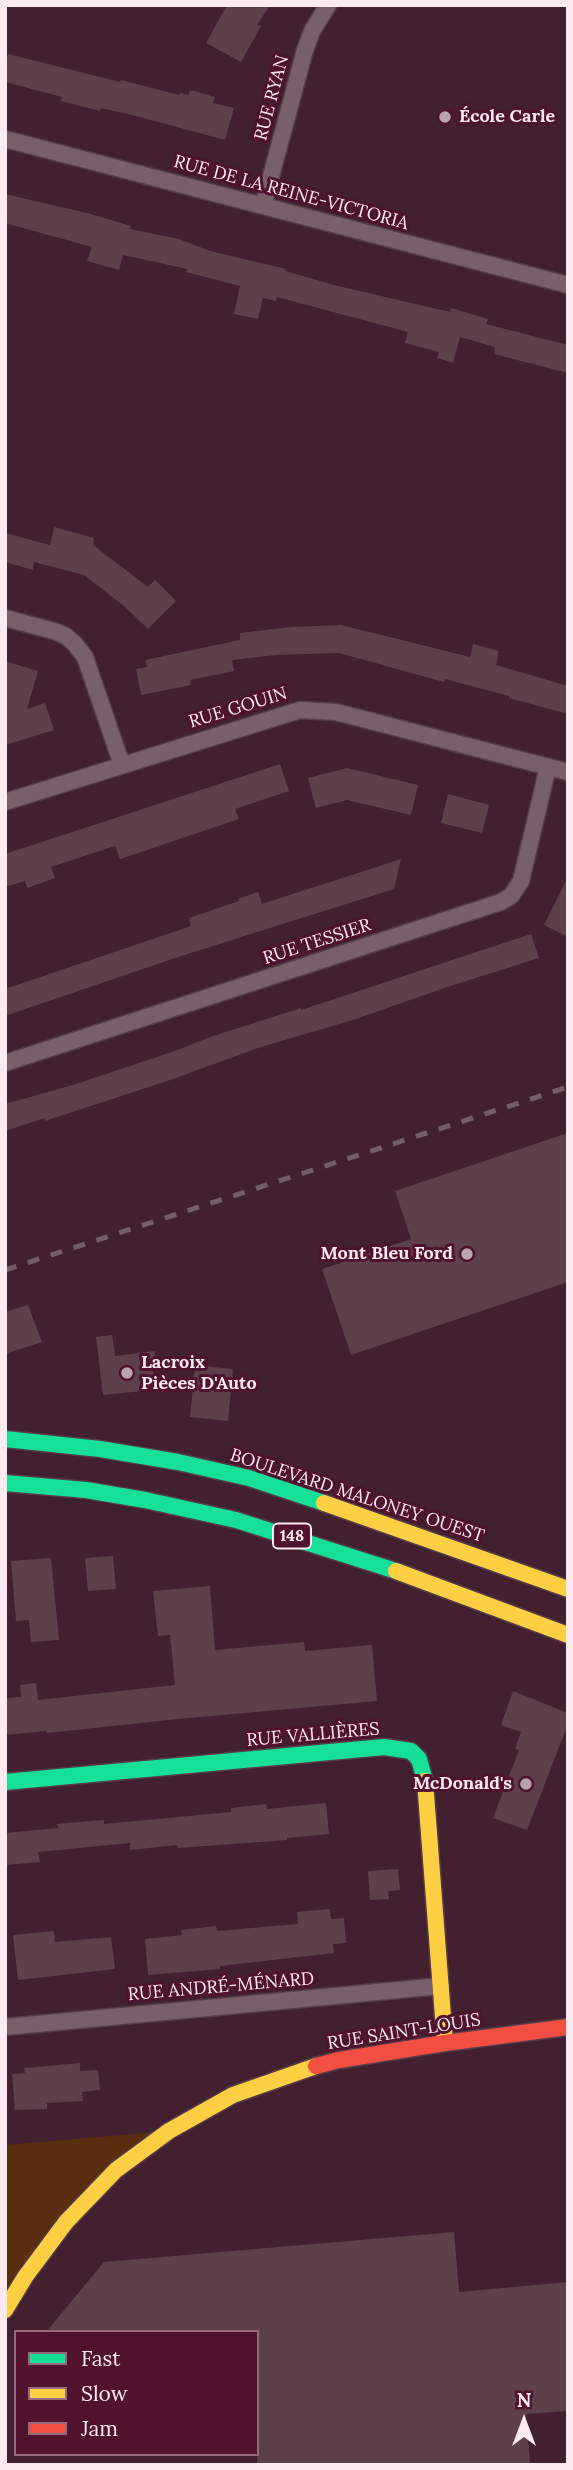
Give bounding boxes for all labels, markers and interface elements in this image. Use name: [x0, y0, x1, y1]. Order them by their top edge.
street label: RUE RYAN: [250, 53, 294, 143]
place label: École Carle: [459, 106, 555, 128]
marker: École Carle: [437, 109, 453, 125]
street label: RUE DE LA REINE-VICTORIA: [171, 151, 411, 235]
street label: RUE GOUIN: [186, 683, 290, 733]
street label: RUE TESSIER: [260, 914, 374, 970]
place label: Mont Bleu Ford: [320, 1243, 453, 1265]
marker: Mont Bleu Ford: [459, 1246, 475, 1262]
place label: Lacroix Pièces D'Auto: [141, 1352, 257, 1394]
marker: Lacroix Pièces D'Auto: [119, 1365, 135, 1381]
street label: BOULEVARD MALONEY OUEST: [227, 1445, 487, 1547]
road number: 148: [273, 1524, 311, 1548]
street label: RUE VALLIÈRES: [245, 1718, 381, 1752]
place label: McDonald's: [413, 1773, 512, 1795]
marker: McDonald's: [518, 1776, 534, 1792]
street label: RUE ANDRÉ-MÉNARD: [127, 1968, 315, 2006]
street label: RUE SAINT-LOUIS: [326, 2009, 482, 2055]
legend: [14, 2330, 259, 2456]
text: Fast: [81, 2345, 120, 2372]
text: Slow: [81, 2380, 128, 2407]
north arrow: [489, 2386, 559, 2456]
text: N: [517, 2388, 531, 2412]
text: Jam: [81, 2415, 118, 2442]

